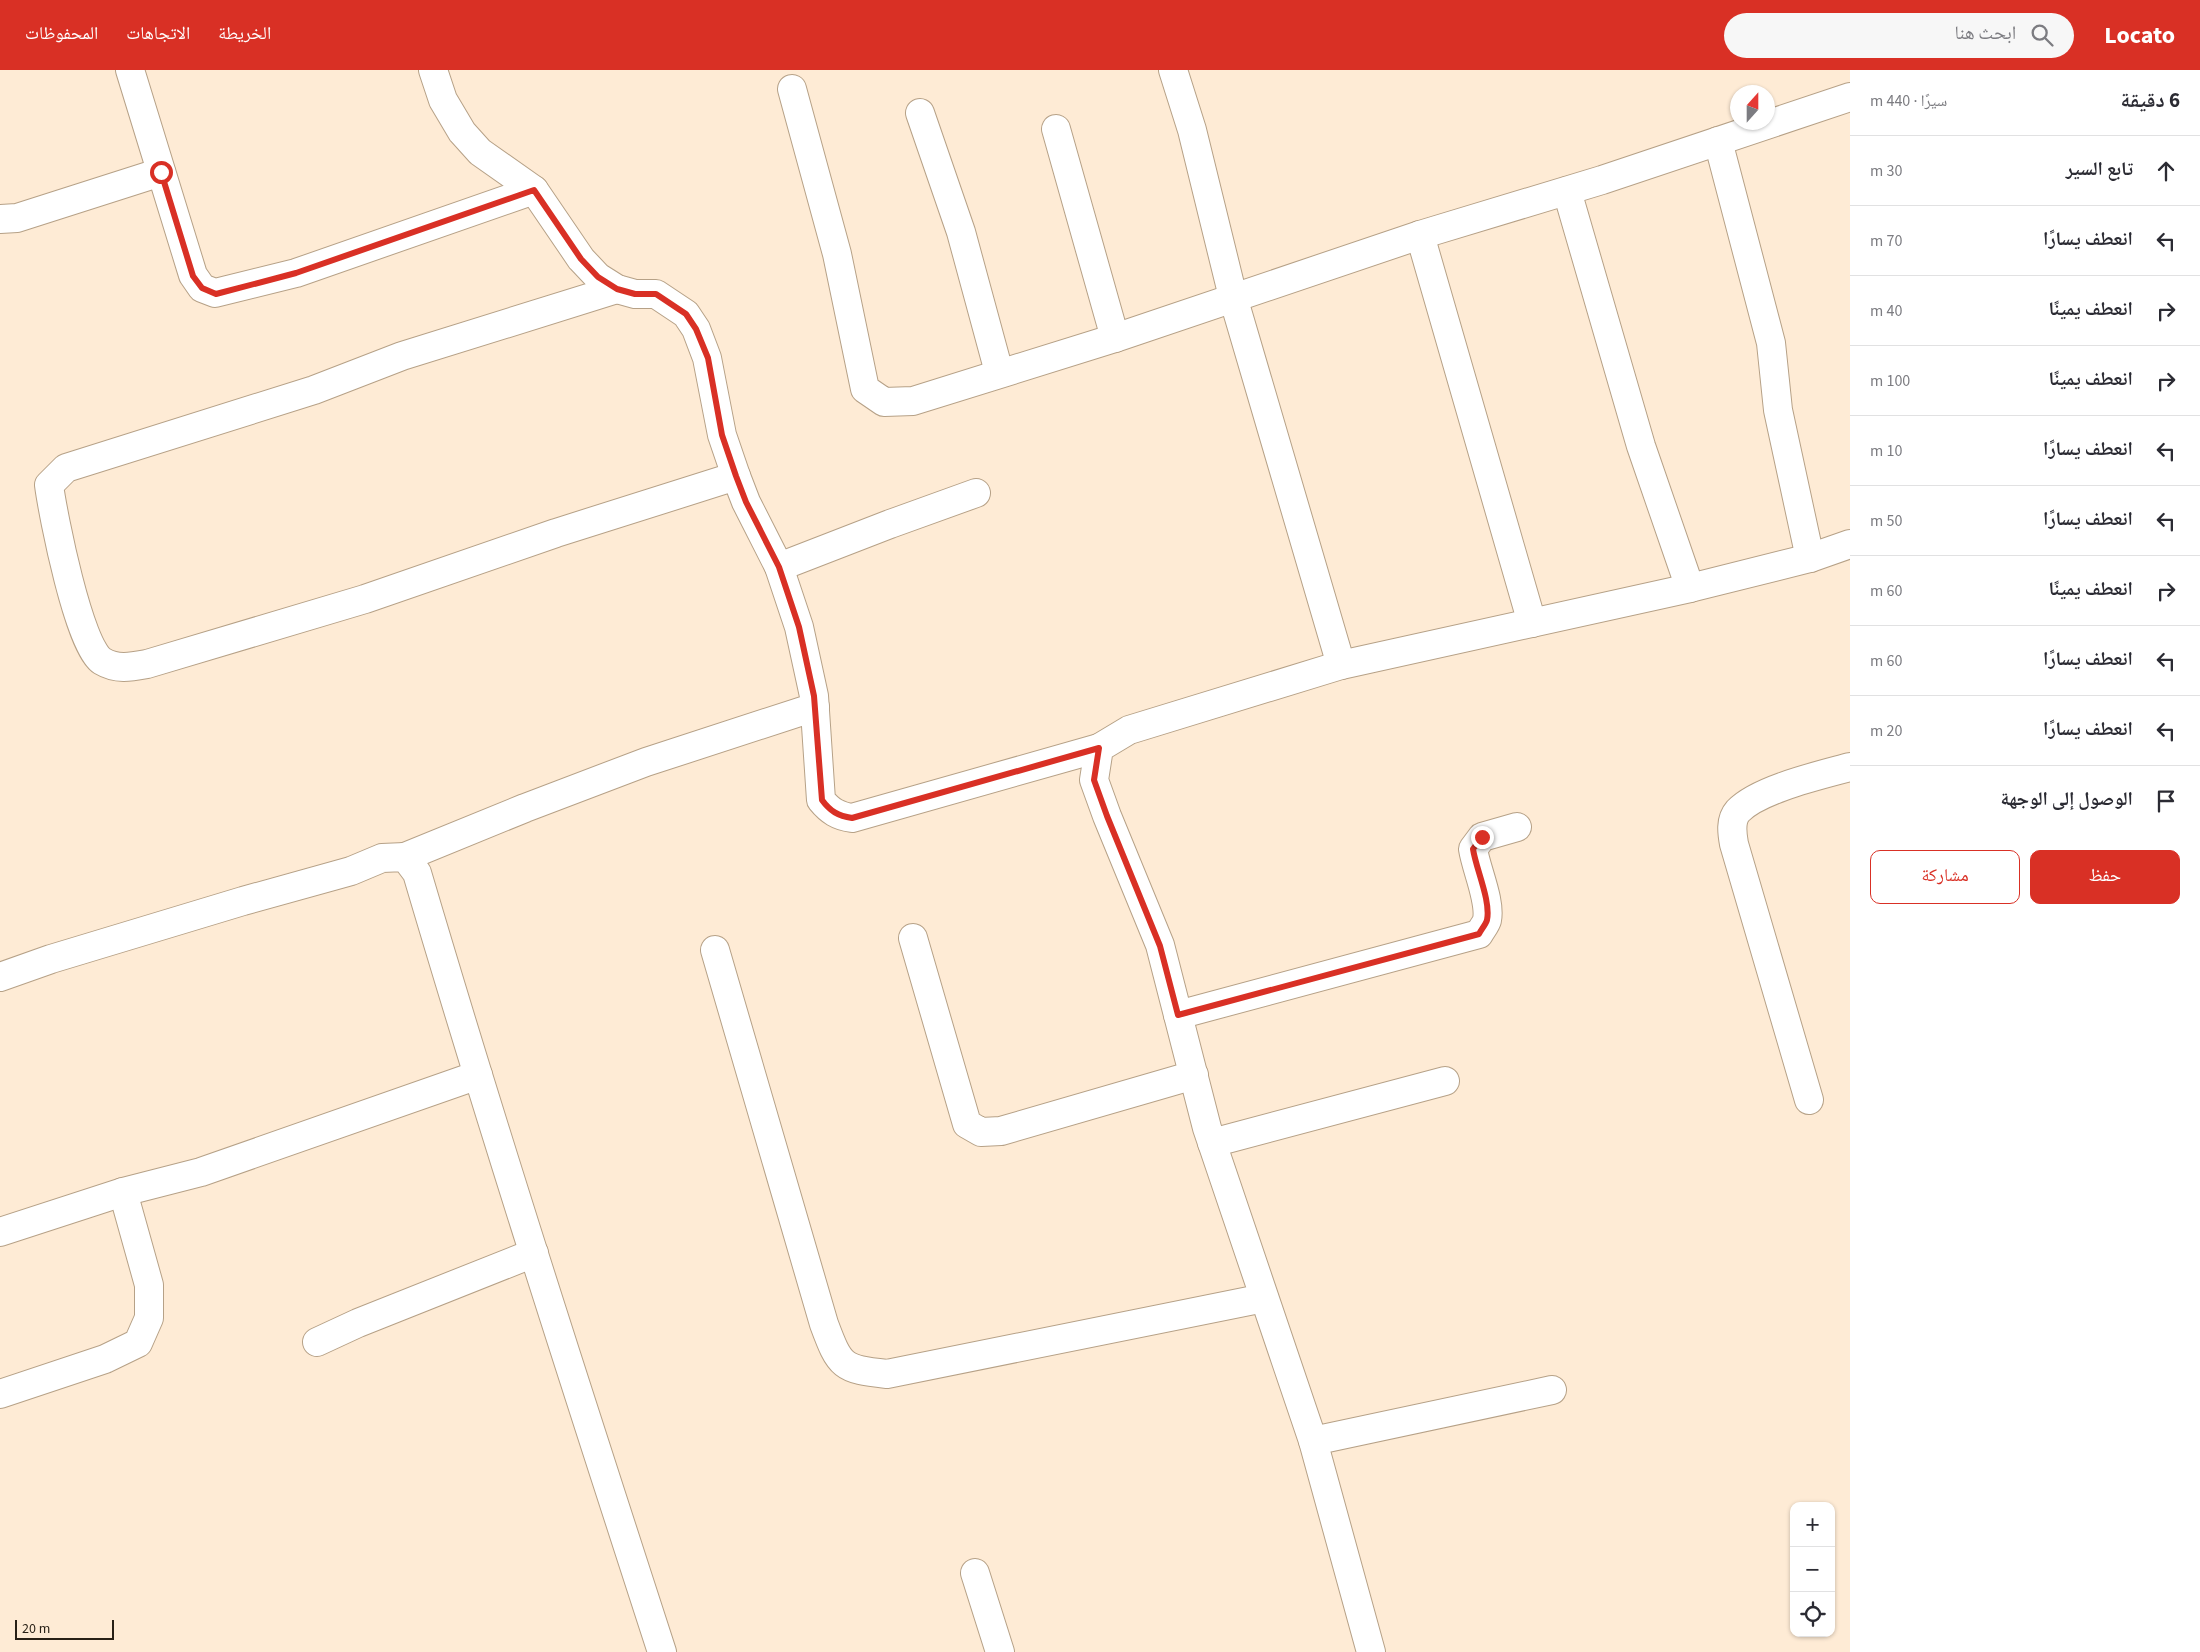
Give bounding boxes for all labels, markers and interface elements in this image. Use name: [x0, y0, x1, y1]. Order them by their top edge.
search box: [1724, 13, 2074, 58]
text: Locato: [2104, 18, 2175, 53]
text: ابحث هنا: [1955, 20, 2016, 47]
text: المحفوظات: [25, 21, 98, 46]
text: الاتجاهات: [126, 21, 190, 46]
text: الخريطة: [218, 21, 271, 46]
icon: search: [2028, 21, 2056, 49]
north arrow: [1730, 85, 1775, 130]
text: 6 دقيقة: [2121, 85, 2180, 115]
text: سيرًا · 440 m: [1870, 90, 1947, 112]
text: تابع السير: [2066, 156, 2133, 183]
icon: ahead: [2152, 157, 2180, 185]
text: 30 m: [1870, 160, 1902, 182]
route start: [150, 161, 173, 184]
text: انعطف يسارًا: [2043, 226, 2133, 253]
icon: left: [2152, 227, 2180, 255]
text: 70 m: [1870, 230, 1902, 252]
text: انعطف يمينًا: [2049, 296, 2133, 323]
icon: right: [2152, 297, 2180, 325]
text: 40 m: [1870, 300, 1902, 322]
text: انعطف يمينًا: [2049, 366, 2133, 393]
icon: right: [2152, 367, 2180, 395]
text: 100 m: [1870, 370, 1910, 392]
text: انعطف يسارًا: [2043, 436, 2133, 463]
icon: left: [2152, 437, 2180, 465]
text: 10 m: [1870, 440, 1902, 462]
text: انعطف يسارًا: [2043, 506, 2133, 533]
icon: left: [2152, 507, 2180, 535]
text: 50 m: [1870, 510, 1902, 532]
text: انعطف يمينًا: [2049, 576, 2133, 603]
icon: right: [2152, 577, 2180, 605]
text: 60 m: [1870, 580, 1902, 602]
text: انعطف يسارًا: [2043, 646, 2133, 673]
icon: left: [2152, 647, 2180, 675]
text: 60 m: [1870, 650, 1902, 672]
text: انعطف يسارًا: [2043, 716, 2133, 743]
icon: left: [2152, 717, 2180, 745]
text: 20 m: [1870, 720, 1902, 742]
text: الوصول إلى الوجهة: [2000, 786, 2133, 813]
icon: arrive: [2152, 787, 2180, 815]
route end: [1471, 826, 1494, 849]
button: مشاركة: [1870, 850, 2020, 904]
button: حفظ: [2030, 850, 2180, 904]
map controls: [1790, 1502, 1835, 1637]
button: +: [1790, 1502, 1835, 1547]
button: −: [1790, 1547, 1835, 1592]
button: locate: [1790, 1592, 1835, 1637]
scale bar: [15, 1617, 114, 1640]
text: 20 m: [22, 1619, 50, 1639]

